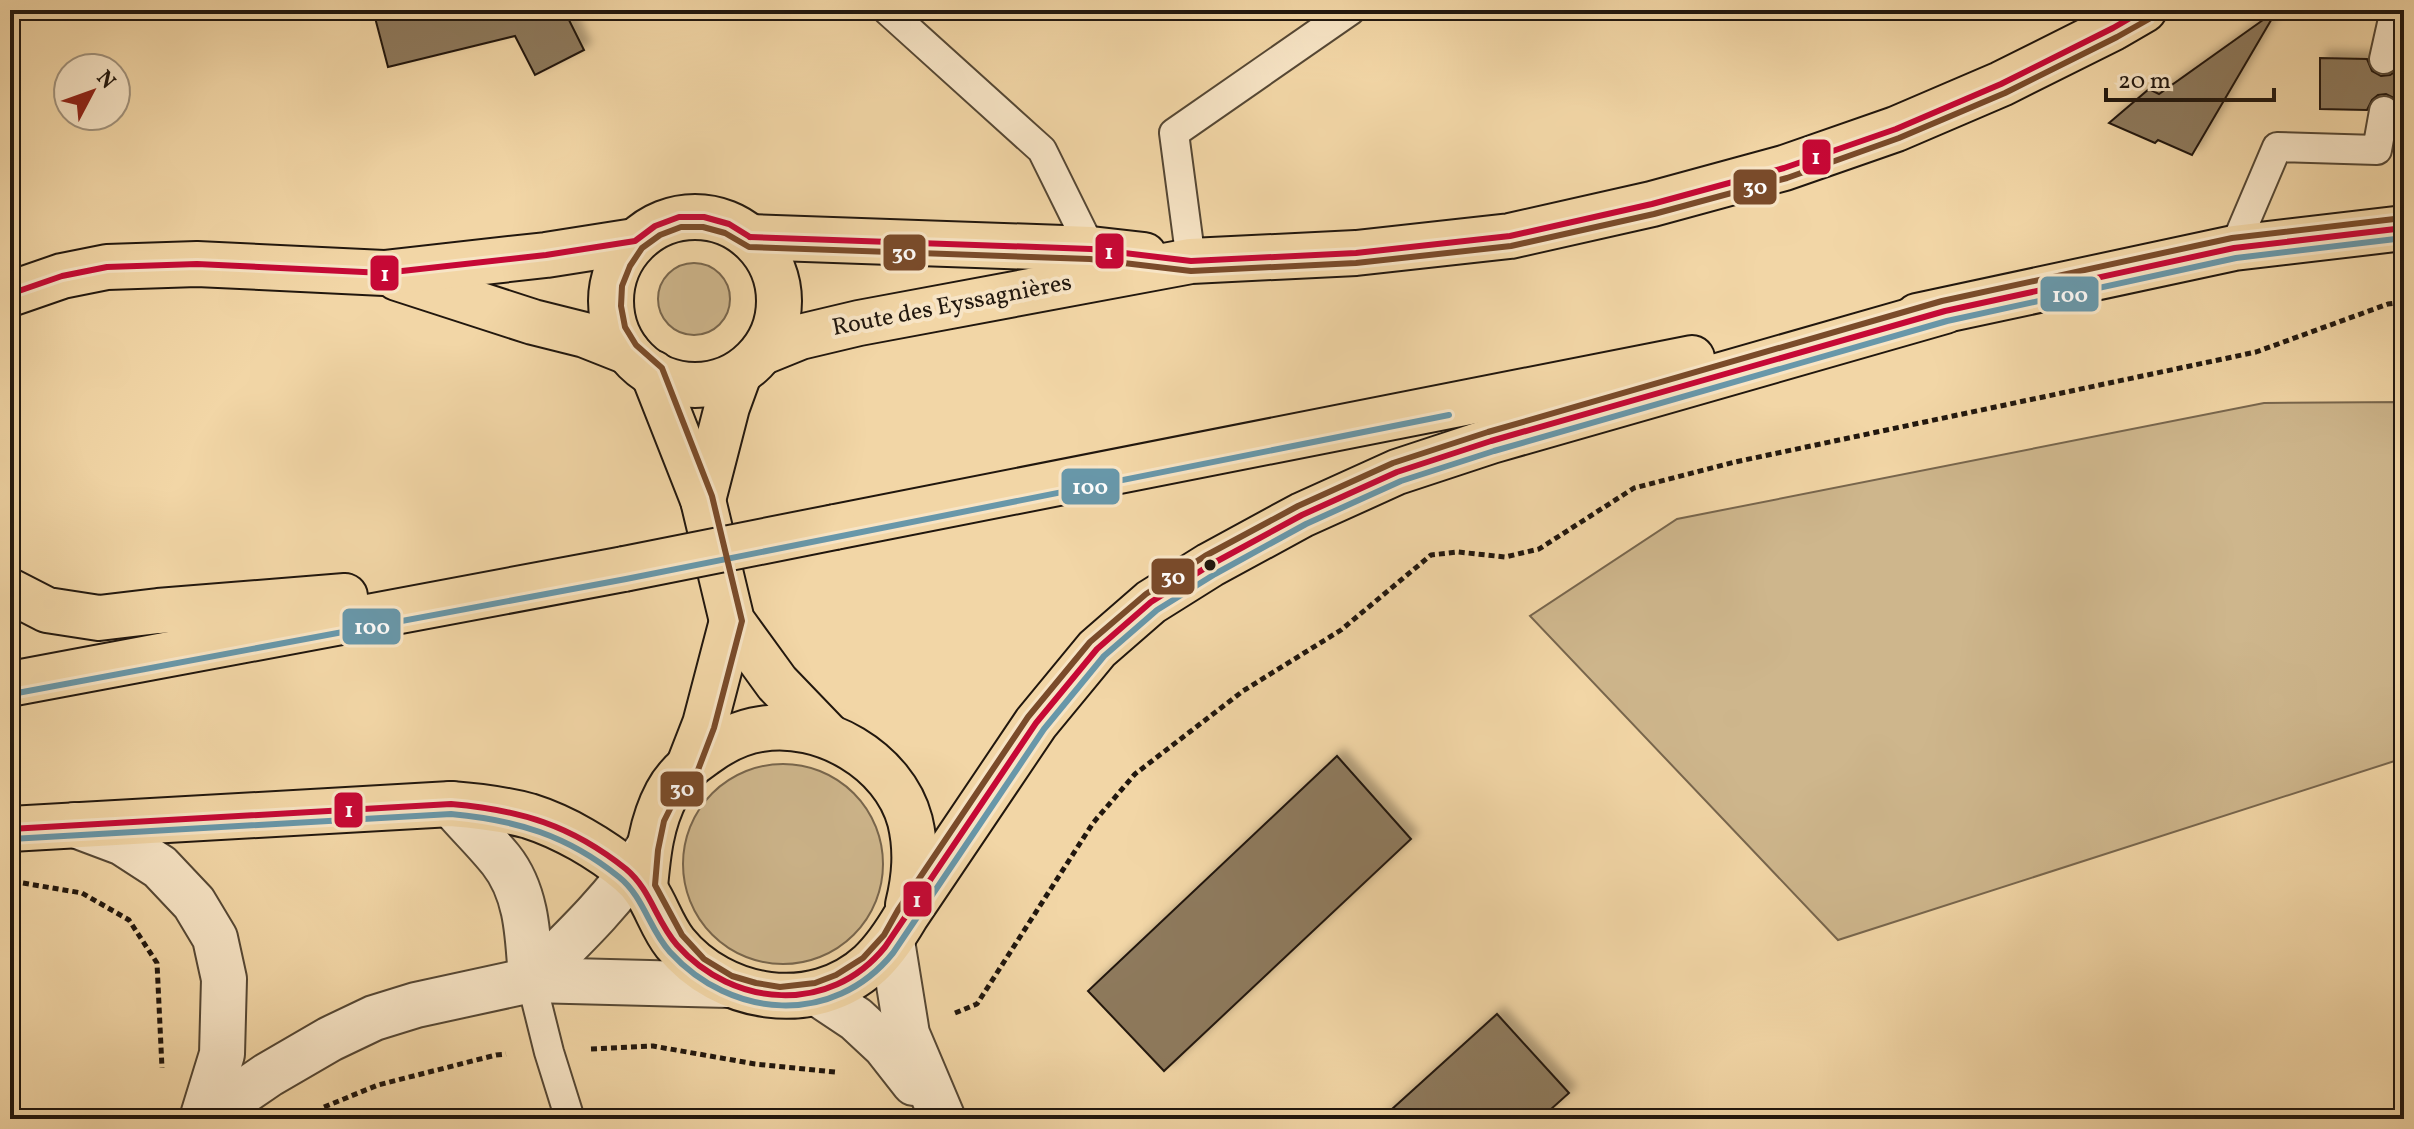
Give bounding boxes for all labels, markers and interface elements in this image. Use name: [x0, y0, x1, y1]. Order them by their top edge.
north arrow: [52, 52, 132, 132]
scale bar: [2106, 52, 2274, 102]
text: N: [88, 64, 122, 97]
text: 20 m: [2118, 65, 2171, 99]
line badge: 1: [1801, 138, 1832, 176]
text: 1: [1812, 143, 1820, 174]
line badge: 30: [1732, 168, 1778, 206]
text: 30: [1743, 173, 1767, 204]
line badge: 1: [1094, 232, 1125, 270]
line badge: 30: [882, 233, 927, 272]
text: 1: [1105, 238, 1113, 269]
text: 30: [892, 239, 916, 270]
line badge: 1: [369, 254, 400, 292]
text: 1: [381, 260, 389, 291]
street label: Route des Eyssagnières: [829, 266, 1075, 346]
line badge: 100: [2039, 275, 2100, 313]
text: 100: [2052, 281, 2088, 312]
line badge: 100: [1060, 467, 1121, 506]
text: 100: [1072, 473, 1108, 504]
line badge: 30: [1150, 557, 1196, 596]
unlabelled marker: [1202, 557, 1218, 573]
text: 30: [1161, 563, 1185, 594]
line badge: 100: [341, 607, 402, 646]
text: 100: [354, 613, 390, 644]
line badge: 30: [659, 770, 705, 808]
text: 30: [670, 775, 694, 806]
line badge: 1: [333, 791, 364, 829]
text: 1: [345, 796, 353, 827]
line badge: 1: [902, 880, 933, 918]
text: 1: [913, 886, 921, 917]

